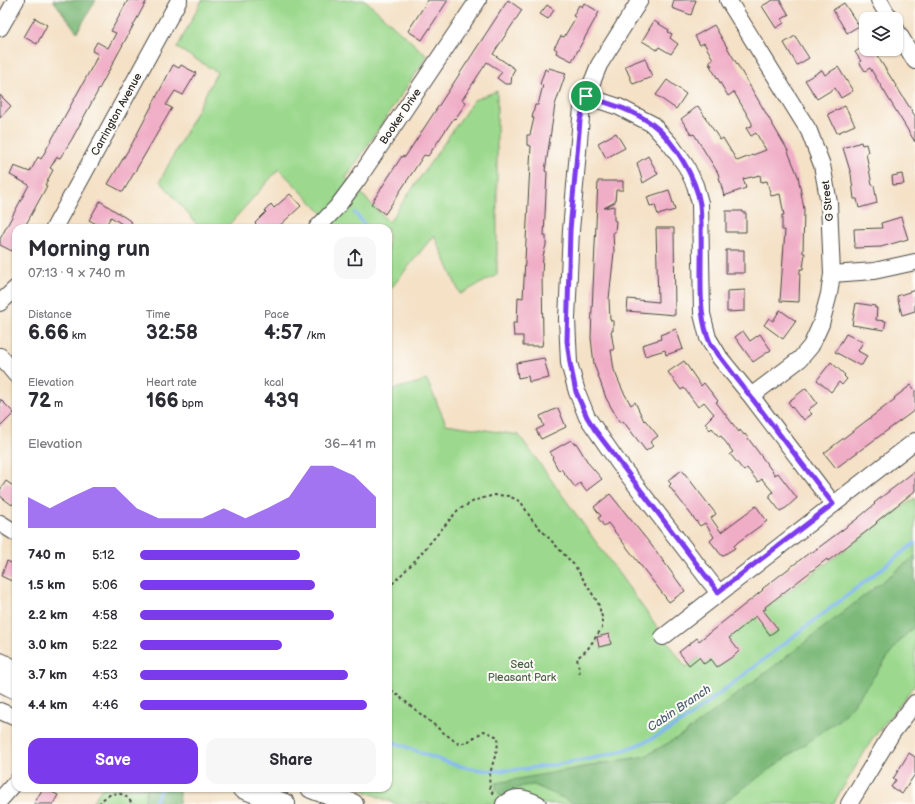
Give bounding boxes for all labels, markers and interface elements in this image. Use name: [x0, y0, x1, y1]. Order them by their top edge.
map controls: [859, 12, 903, 56]
button: layers: [859, 12, 903, 56]
street label: Carrington Avenue: [88, 70, 145, 158]
pin: [569, 79, 603, 113]
street label: Booker Drive: [377, 85, 424, 147]
icon: arrive: [575, 85, 597, 107]
street label: G Street: [819, 179, 836, 222]
text: Morning run: [28, 236, 150, 263]
button: share: [334, 237, 376, 279]
text: 07:13 · 9 × 740 m: [28, 265, 125, 281]
text: Distance: [28, 308, 72, 321]
text: Time: [146, 308, 170, 321]
text: Pace: [264, 308, 289, 321]
text: 6.66: [28, 321, 69, 345]
text: 32:58: [146, 321, 198, 345]
text: 4:57: [264, 321, 303, 345]
text: km: [69, 329, 86, 342]
text: /km: [303, 329, 326, 342]
text: Elevation: [28, 376, 74, 389]
text: Heart rate: [146, 376, 197, 389]
text: kcal: [264, 376, 284, 389]
text: 72: [28, 389, 51, 413]
text: 166: [146, 389, 179, 413]
text: 439: [264, 389, 299, 413]
text: m: [51, 397, 63, 410]
text: bpm: [179, 397, 203, 410]
text: Elevation: [28, 436, 82, 452]
text: 36–41 m: [324, 436, 376, 452]
text: 740 m: [28, 547, 66, 563]
text: 5:12: [92, 547, 115, 563]
text: 1.5 km: [28, 577, 65, 593]
text: 5:06: [92, 577, 118, 593]
text: 2.2 km: [28, 607, 68, 623]
text: 4:58: [92, 607, 118, 623]
text: 3.0 km: [28, 637, 68, 653]
text: 5:22: [92, 637, 117, 653]
park label: Seat Pleasant Park: [488, 658, 557, 684]
text: 3.7 km: [28, 667, 67, 683]
text: 4:53: [92, 667, 118, 683]
water label: Cabin Branch: [645, 681, 714, 735]
text: 4.4 km: [28, 697, 68, 713]
text: 4:46: [92, 697, 118, 713]
button: Save: [28, 738, 198, 784]
button: Share: [206, 738, 376, 784]

